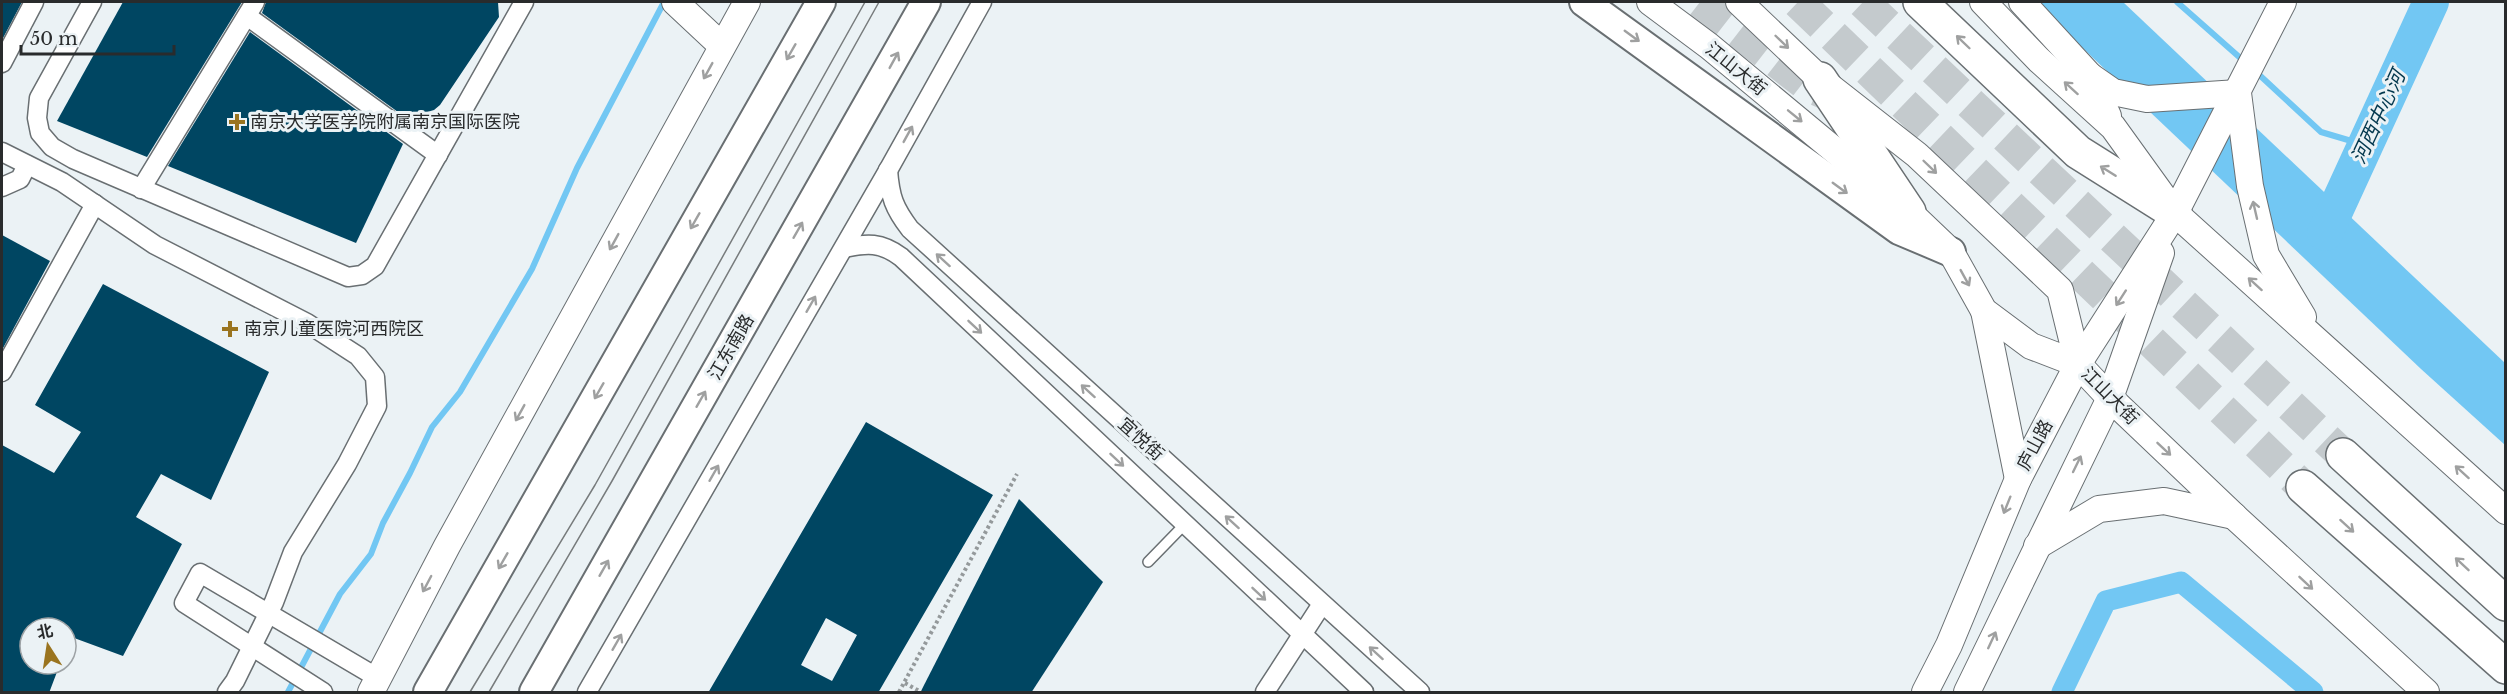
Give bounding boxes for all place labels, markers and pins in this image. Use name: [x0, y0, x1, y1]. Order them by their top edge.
place label: 南京大学医学院附属南京国际医院: [250, 111, 520, 133]
marker: 南京大学医学院附属南京国际医院: [228, 113, 246, 131]
place label: 南京儿童医院河西院区: [244, 318, 424, 340]
marker: 南京儿童医院河西院区: [221, 320, 239, 338]

